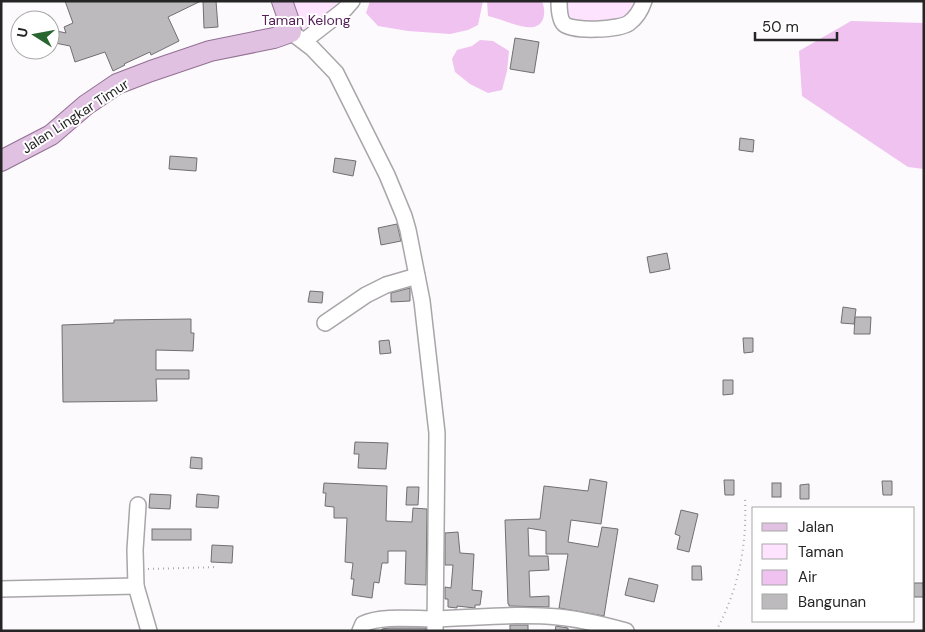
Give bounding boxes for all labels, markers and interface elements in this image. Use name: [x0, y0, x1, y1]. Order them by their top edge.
north arrow: [10, 10, 60, 60]
scale bar: [755, 10, 838, 42]
park label: Taman Kelong: [261, 11, 351, 29]
text: 50 m: [762, 17, 799, 37]
text: U: [12, 26, 32, 39]
street label: Jalan Lingkar Timur: [18, 75, 132, 157]
legend: [752, 507, 915, 622]
text: Jalan: [798, 517, 834, 537]
text: Taman: [798, 542, 844, 562]
text: Air: [798, 567, 818, 587]
text: Bangunan: [798, 592, 866, 612]

